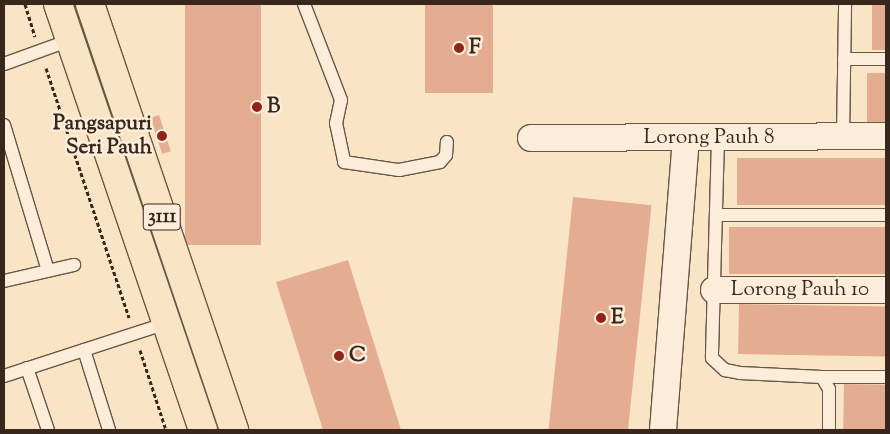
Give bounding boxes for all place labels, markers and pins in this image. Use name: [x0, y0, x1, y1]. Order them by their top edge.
place label: F: [469, 35, 481, 61]
marker: F: [453, 42, 465, 54]
place label: B: [267, 94, 280, 120]
marker: B: [251, 101, 263, 113]
place label: Pangsapuri Seri Pauh: [53, 111, 152, 161]
marker: Pangsapuri Seri Pauh: [156, 130, 168, 142]
place label: E: [611, 305, 624, 331]
marker: E: [595, 312, 607, 324]
place label: C: [349, 343, 366, 369]
marker: C: [333, 350, 345, 362]

